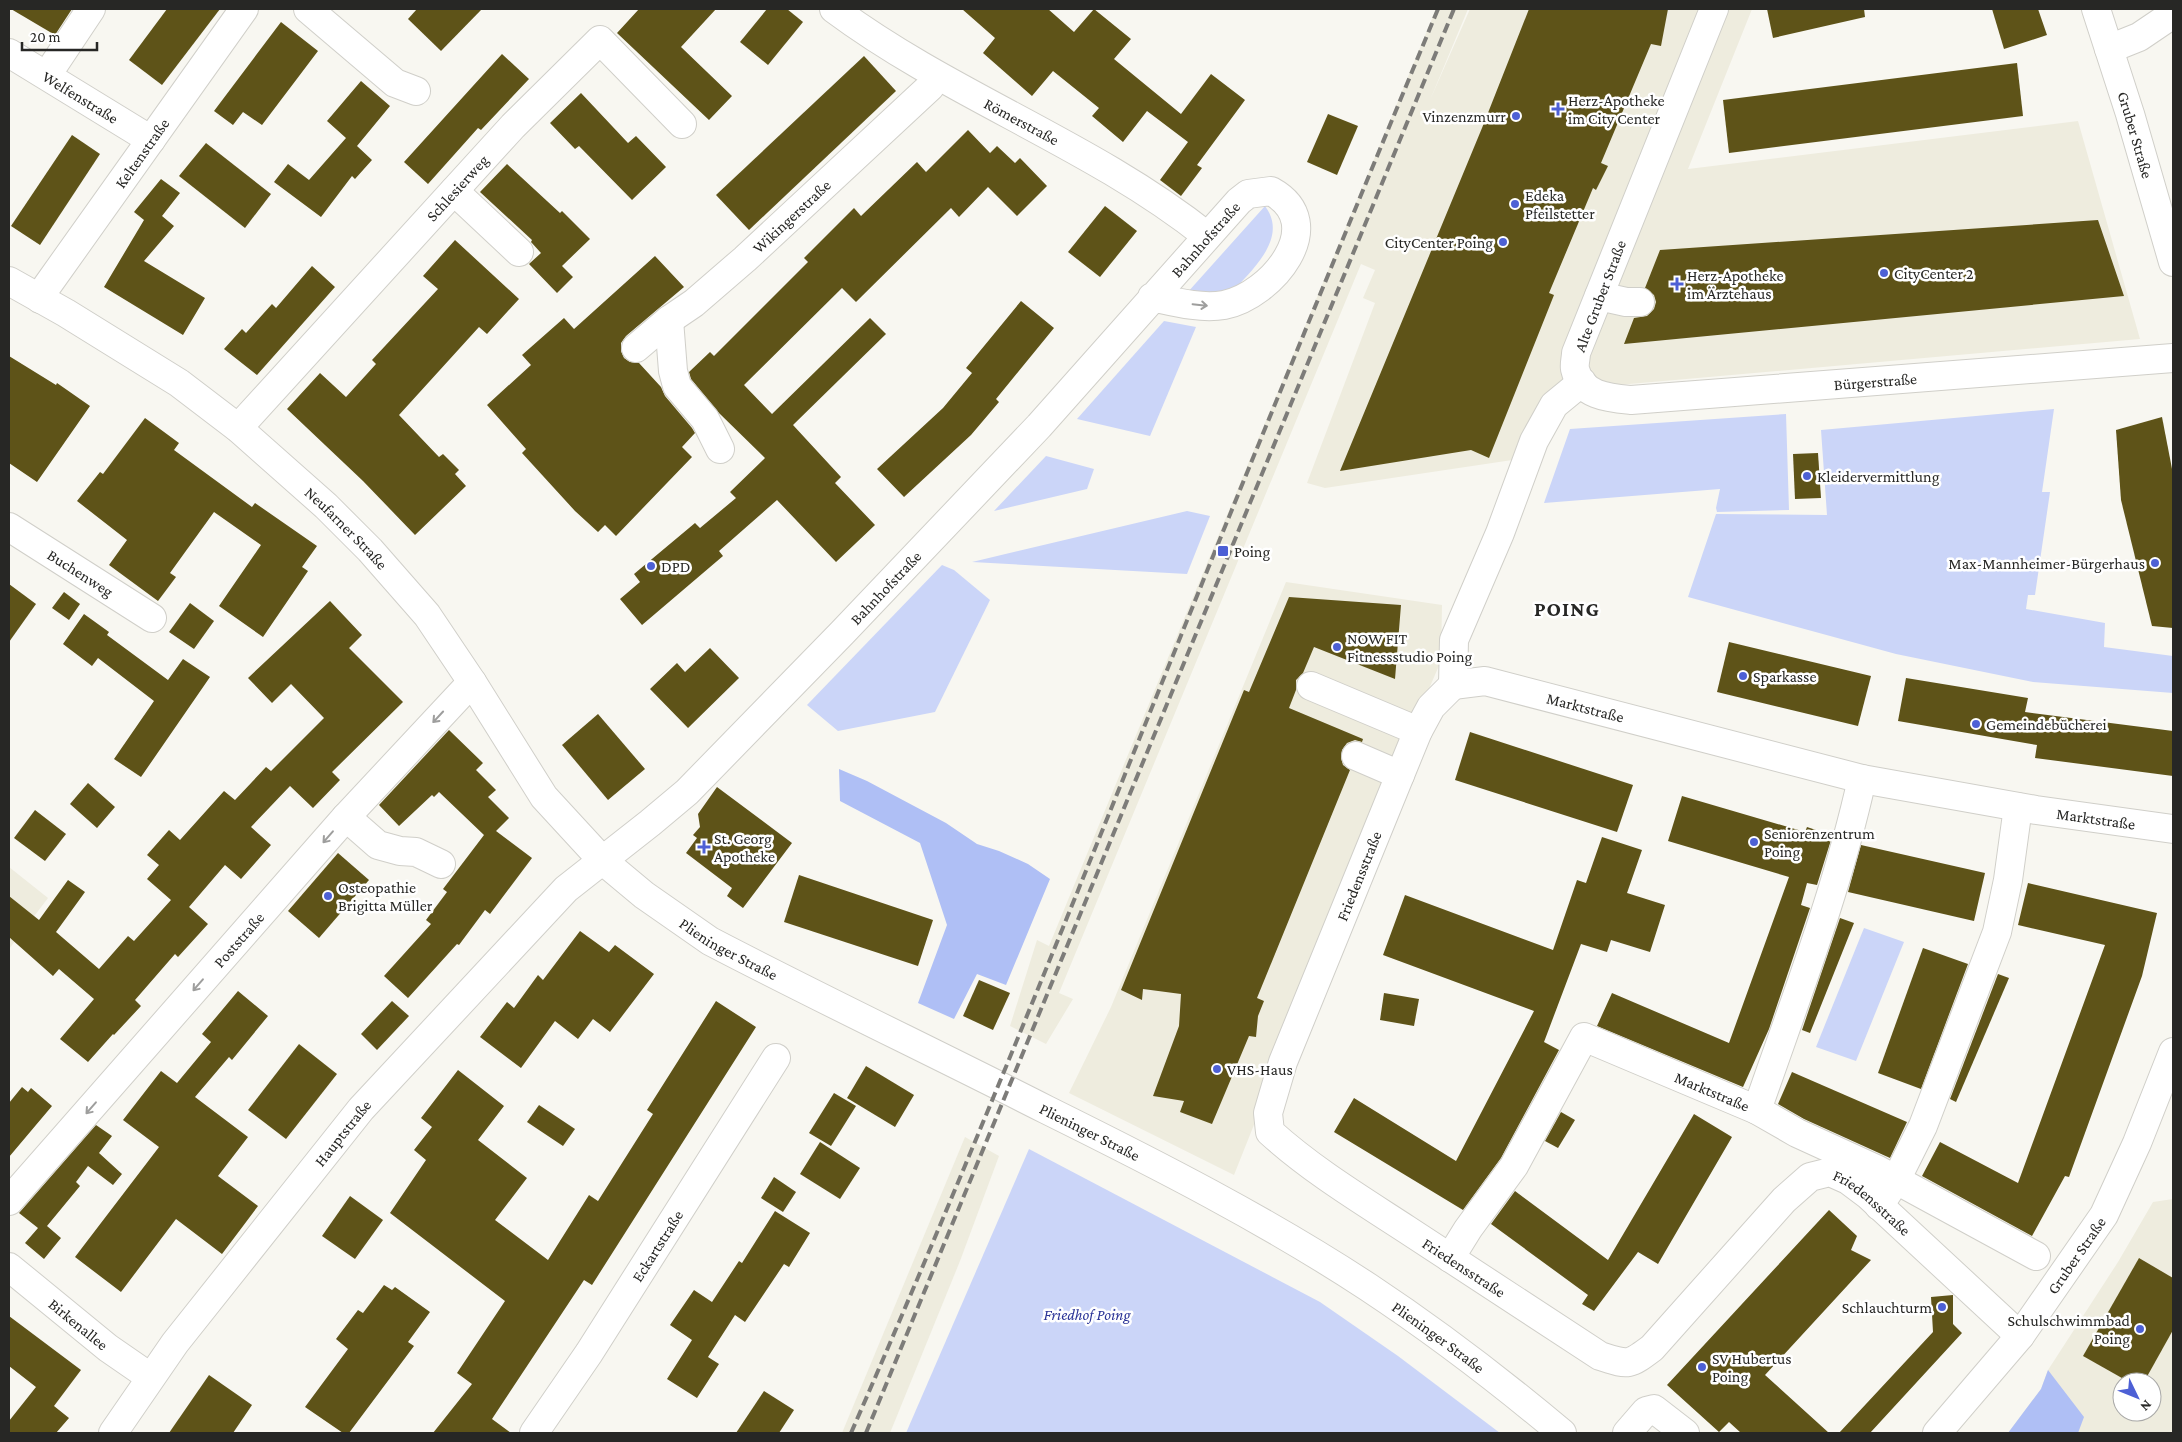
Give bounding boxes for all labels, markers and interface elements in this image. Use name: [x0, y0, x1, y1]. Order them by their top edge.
scale bar: [22, 20, 98, 52]
text: 20 m: [30, 29, 61, 45]
street label: Welfenstraße: [40, 67, 122, 127]
street label: Gruber Straße: [2115, 89, 2157, 180]
place label: Herz-Apotheke im City Center: [1568, 92, 1665, 128]
street label: Römerstraße: [982, 94, 1062, 148]
marker: Herz-Apotheke im City Center: [1552, 103, 1564, 115]
place label: Vinzenzmurr: [1422, 108, 1506, 125]
marker: Vinzenzmurr: [1510, 110, 1522, 122]
street label: Keltenstraße: [111, 115, 172, 191]
street label: Schlesierweg: [422, 151, 492, 224]
street label: Wikingerstraße: [749, 176, 833, 256]
place label: Edeka Pfeilstetter: [1525, 187, 1595, 222]
street label: Bahnhofstraße: [1167, 198, 1243, 280]
marker: Edeka Pfeilstetter: [1509, 198, 1521, 210]
place label: CityCenter Poing: [1385, 234, 1493, 252]
marker: CityCenter Poing: [1497, 236, 1509, 248]
street label: Alte Gruber Straße: [1571, 238, 1629, 354]
place label: CityCenter 2: [1894, 265, 1974, 283]
place label: Herz-Apotheke im Ärztehaus: [1687, 267, 1784, 302]
marker: CityCenter 2: [1878, 267, 1890, 279]
marker: Herz-Apotheke im Ärztehaus: [1671, 278, 1683, 290]
one-way arrow: [1192, 300, 1208, 310]
street label: Bürgerstraße: [1833, 369, 1917, 393]
place label: Kleidervermittlung: [1817, 468, 1940, 486]
marker: Kleidervermittlung: [1801, 470, 1813, 482]
street label: Neufarner Straße: [302, 483, 391, 573]
place label: Poing: [1234, 543, 1270, 561]
marker: Poing: [1216, 544, 1230, 558]
street label: Buchenweg: [45, 545, 117, 601]
street label: Bahnhofstraße: [847, 547, 924, 628]
place label: Max-Mannheimer-Bürgerhaus: [1948, 555, 2145, 573]
marker: Max-Mannheimer-Bürgerhaus: [2149, 557, 2161, 569]
place label: DPD: [661, 558, 690, 575]
marker: DPD: [645, 560, 657, 572]
district label: POING: [1534, 597, 1600, 621]
place label: NOW FIT Fitnessstudio Poing: [1347, 630, 1473, 666]
marker: NOW FIT Fitnessstudio Poing: [1331, 641, 1343, 653]
place label: Sparkasse: [1753, 668, 1816, 686]
marker: Sparkasse: [1737, 670, 1749, 682]
street label: Marktstraße: [1545, 689, 1626, 725]
one-way arrow: [432, 711, 444, 724]
place label: Gemeindebücherei: [1986, 716, 2107, 733]
marker: Gemeindebücherei: [1970, 718, 1982, 730]
street label: Marktstraße: [2055, 804, 2136, 832]
place label: Seniorenzentrum Poing: [1764, 825, 1875, 861]
street label: Friedensstraße: [1333, 829, 1385, 923]
one-way arrow: [323, 830, 334, 843]
place label: St. Georg Apotheke: [714, 830, 775, 866]
marker: Seniorenzentrum Poing: [1748, 836, 1760, 848]
marker: St. Georg Apotheke: [698, 841, 710, 853]
place label: Osteopathie Brigitta Müller: [338, 879, 433, 915]
marker: Osteopathie Brigitta Müller: [322, 890, 334, 902]
street label: Poststraße: [210, 909, 267, 970]
street label: Plieninger Straße: [677, 914, 780, 983]
one-way arrow: [192, 979, 204, 992]
place label: VHS-Haus: [1227, 1061, 1293, 1078]
marker: VHS-Haus: [1211, 1063, 1223, 1075]
street label: Marktstraße: [1672, 1068, 1752, 1114]
street label: Hauptstraße: [311, 1096, 374, 1169]
street label: Plieninger Straße: [1037, 1099, 1143, 1164]
one-way arrow: [85, 1101, 97, 1114]
street label: Friedensstraße: [1831, 1166, 1914, 1239]
street label: Eckartstraße: [628, 1207, 686, 1285]
street label: Gruber Straße: [2044, 1214, 2109, 1297]
street label: Friedensstraße: [1420, 1234, 1509, 1300]
street label: Birkenallee: [46, 1295, 112, 1353]
street label: Plieninger Straße: [1389, 1298, 1488, 1376]
place label: Schlauchturm: [1842, 1299, 1932, 1316]
marker: Schlauchturm: [1936, 1301, 1948, 1313]
park label: Friedhof Poing: [1043, 1306, 1131, 1324]
place label: Schulschwimmbad Poing: [2008, 1312, 2131, 1348]
marker: Schulschwimmbad Poing: [2134, 1323, 2146, 1335]
place label: SV Hubertus Poing: [1712, 1350, 1791, 1386]
marker: SV Hubertus Poing: [1696, 1361, 1708, 1373]
north arrow: [2112, 1372, 2162, 1422]
text: N: [2137, 1397, 2156, 1415]

